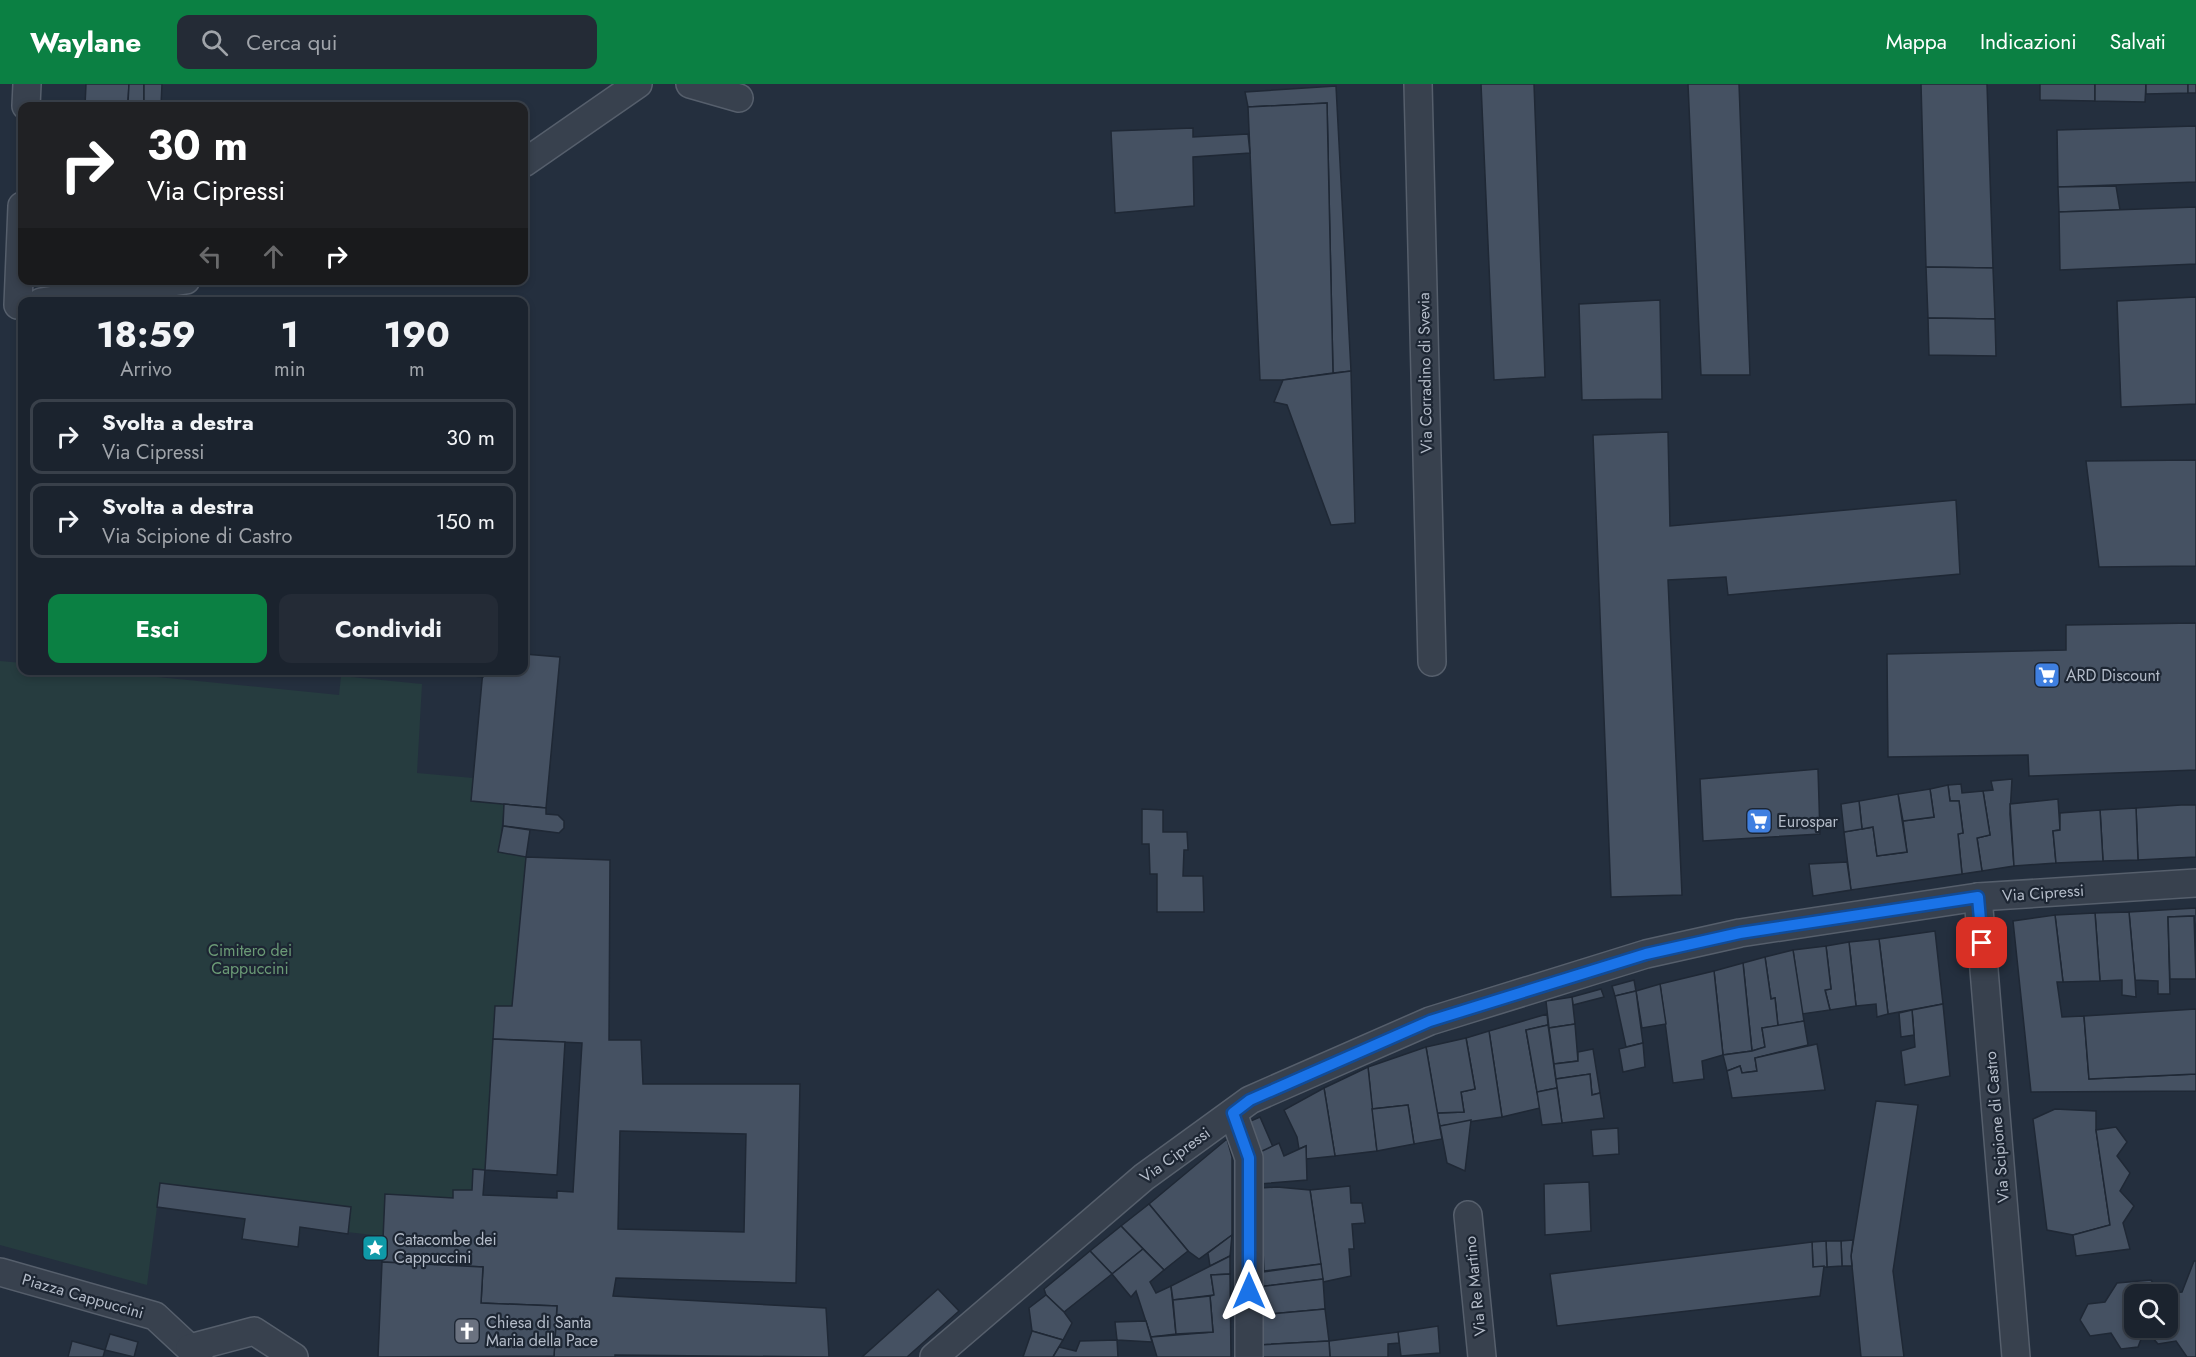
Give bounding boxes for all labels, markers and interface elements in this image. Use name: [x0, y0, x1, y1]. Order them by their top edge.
search box: [177, 15, 597, 69]
text: Waylane: [30, 22, 141, 63]
icon: search: [198, 26, 231, 59]
text: Cerca qui: [246, 26, 337, 58]
text: Mappa: [1886, 27, 1947, 57]
text: Indicazioni: [1980, 27, 2077, 57]
text: Salvati: [2110, 27, 2166, 57]
text: 30 m: [147, 115, 248, 176]
icon: right: [48, 126, 126, 204]
text: Via Cipressi: [147, 171, 285, 210]
icon: left: [194, 240, 227, 273]
icon: ahead: [257, 240, 290, 273]
icon: right: [320, 240, 353, 273]
street label: Via Corradino di Svevia: [1412, 292, 1438, 454]
text: 18:59: [96, 308, 196, 360]
text: 1: [281, 308, 299, 360]
text: 190: [384, 308, 450, 360]
text: Arrivo: [120, 355, 172, 384]
text: min: [274, 355, 305, 384]
text: m: [409, 355, 425, 384]
text: Svolta a destra: [102, 406, 254, 438]
icon: right: [51, 420, 84, 453]
text: 30 m: [446, 421, 495, 453]
text: Via Cipressi: [102, 438, 205, 467]
text: Svolta a destra: [102, 490, 254, 522]
icon: right: [51, 504, 84, 537]
text: 150 m: [436, 505, 495, 537]
text: Via Scipione di Castro: [102, 522, 292, 551]
button: Esci: [48, 594, 267, 663]
button: Condividi: [279, 594, 498, 663]
supermarket icon: ARD Discount: [2032, 660, 2062, 690]
place label: ARD Discount: [2066, 664, 2160, 687]
supermarket icon: Eurospar: [1744, 806, 1774, 836]
place label: Eurospar: [1778, 810, 1838, 833]
street label: Via Cipressi: [2001, 879, 2085, 907]
pin: [1956, 917, 2007, 968]
icon: arrive: [1965, 926, 1998, 959]
park label: Cimitero dei Cappuccini: [208, 939, 292, 980]
street label: Via Scipione di Castro: [1979, 1050, 2015, 1204]
street label: Via Cipressi: [1135, 1122, 1215, 1188]
place label: Catacombe dei Cappuccini: [394, 1228, 497, 1269]
place icon: Catacombe dei Cappuccini: [360, 1233, 390, 1263]
street label: Via Re Martino: [1458, 1235, 1492, 1337]
position arrow: [1217, 1259, 1281, 1323]
street label: Piazza Cappuccini: [19, 1268, 147, 1324]
map controls: [2124, 1284, 2178, 1338]
button: search: [2124, 1284, 2178, 1338]
place label: Chiesa di Santa Maria della Pace: [486, 1311, 598, 1352]
church icon: Chiesa di Santa Maria della Pace: [452, 1316, 482, 1346]

